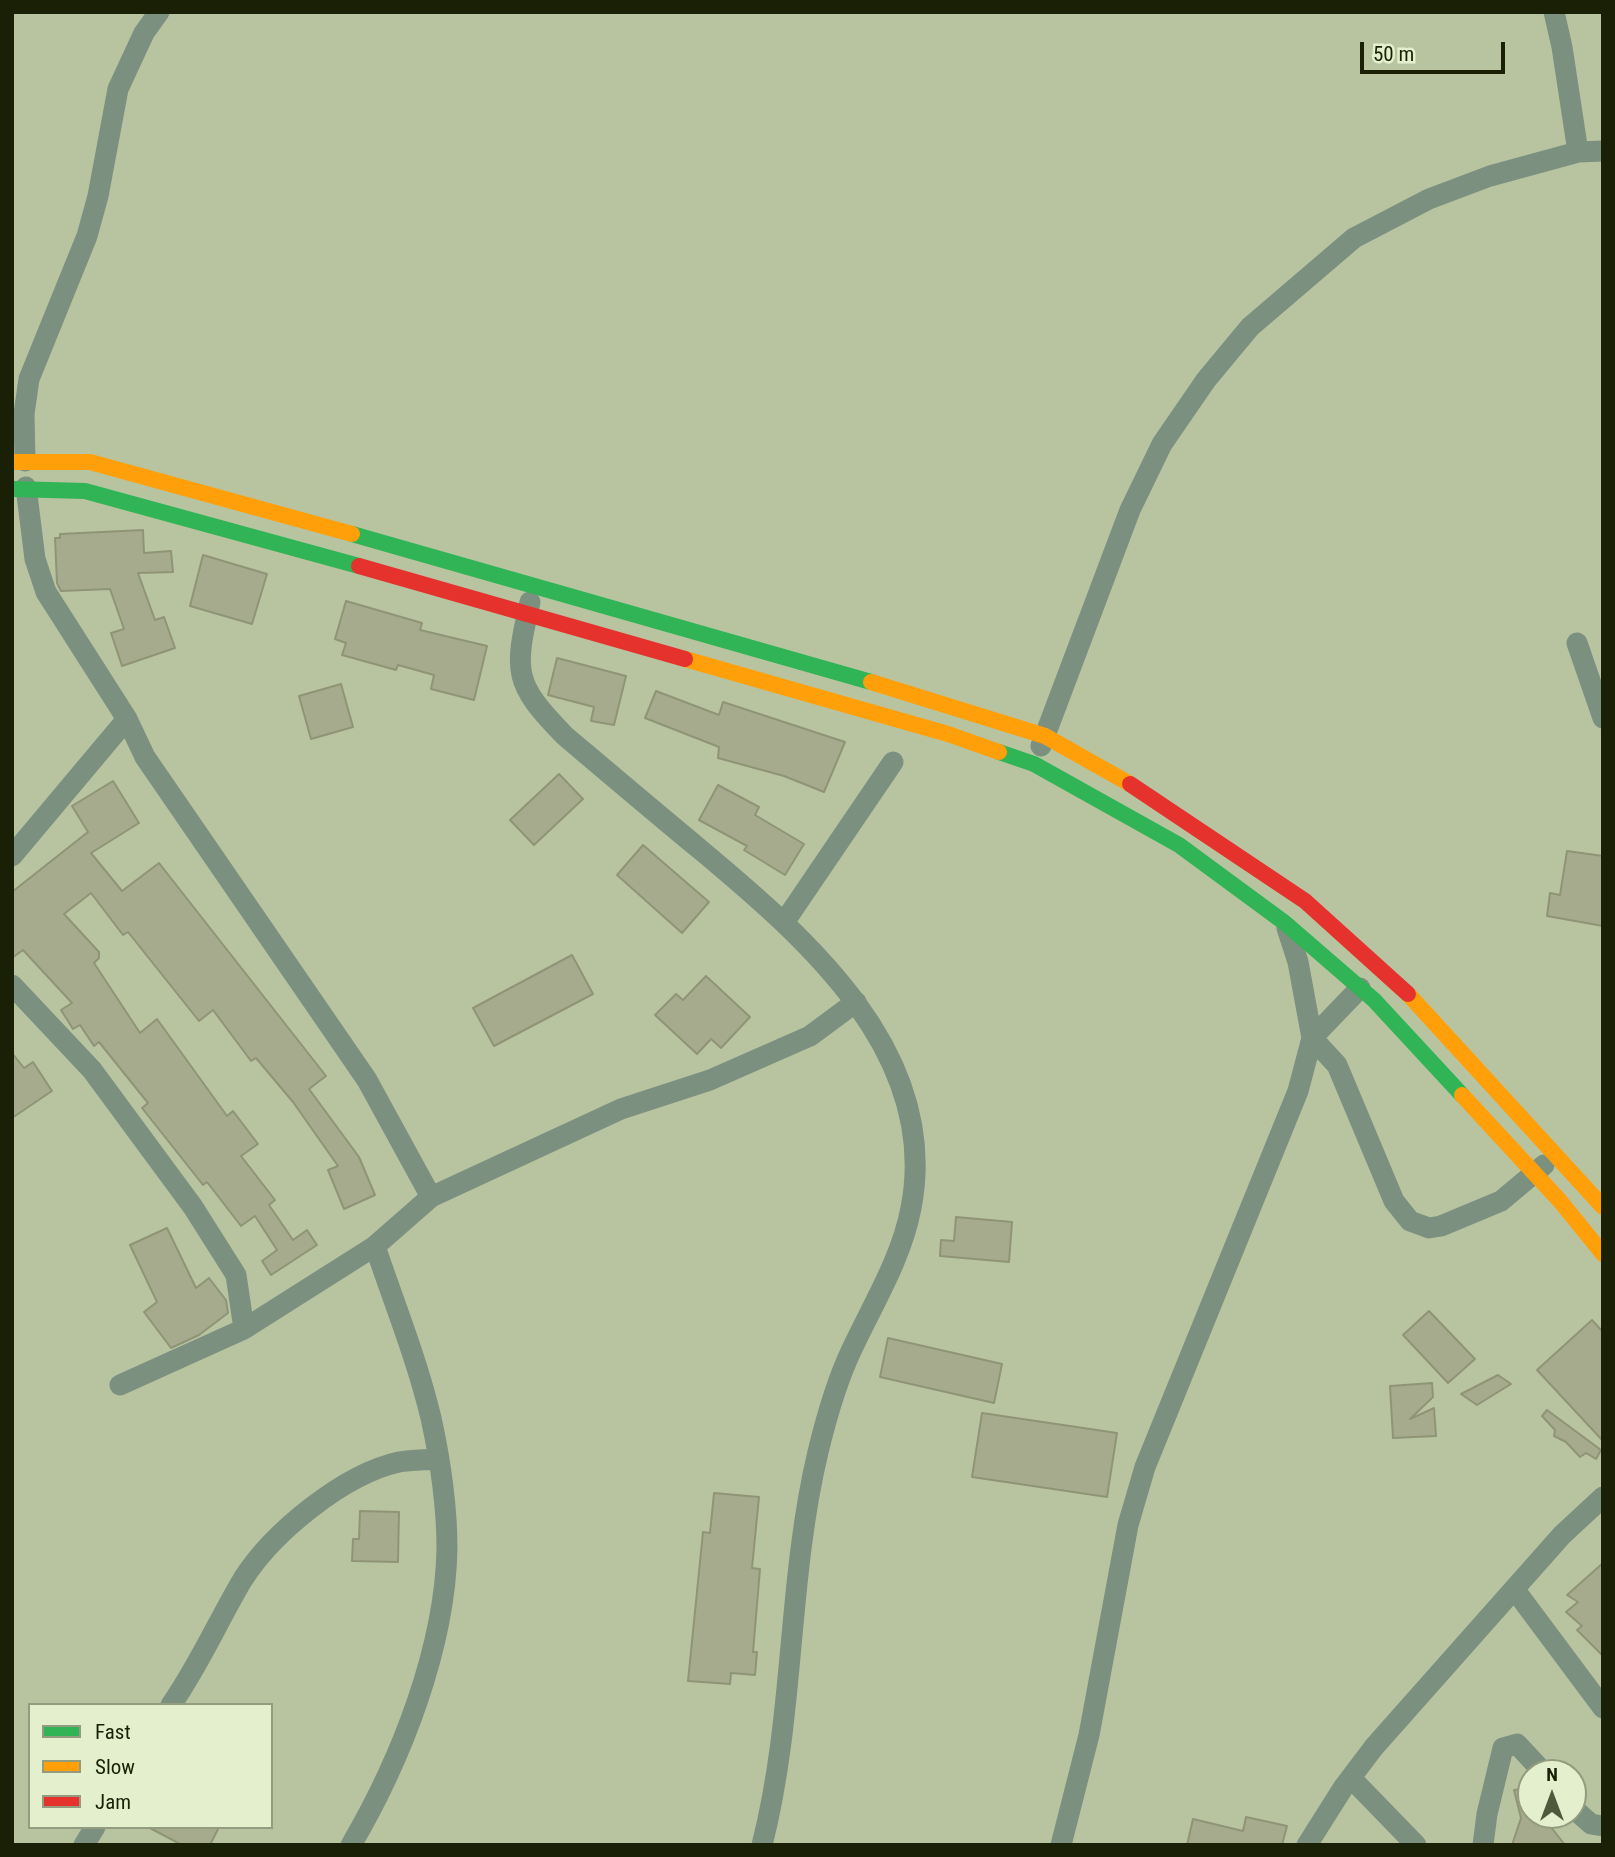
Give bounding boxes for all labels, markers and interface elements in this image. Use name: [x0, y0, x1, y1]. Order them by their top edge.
scale bar: [1363, 28, 1508, 72]
text: 50 m: [1373, 42, 1414, 66]
legend: [28, 1703, 273, 1829]
text: Fast: [95, 1720, 131, 1744]
text: Slow: [95, 1755, 135, 1779]
north arrow: [1517, 1759, 1587, 1829]
text: N: [1546, 1763, 1558, 1786]
text: Jam: [95, 1790, 131, 1814]

